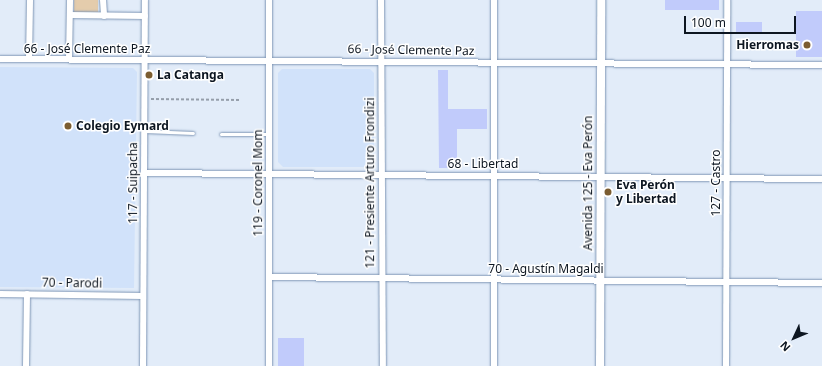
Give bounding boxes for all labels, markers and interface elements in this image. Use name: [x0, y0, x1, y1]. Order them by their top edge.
scale bar: [686, 8, 798, 34]
text: 100 m: [691, 14, 726, 31]
place label: Hierromas: [736, 38, 799, 52]
marker: Hierromas: [802, 40, 812, 50]
street label: 66 - José Clemente Paz: [24, 42, 150, 56]
street label: 66 - José Clemente Paz: [348, 42, 474, 58]
place label: La Catanga: [157, 68, 224, 82]
marker: La Catanga: [144, 70, 154, 80]
street label: 121 - Presiente Arturo Frondizi: [363, 98, 377, 268]
street label: Avenida 125 - Eva Perón: [581, 115, 595, 251]
place label: Colegio Eymard: [76, 119, 169, 133]
marker: Colegio Eymard: [63, 121, 73, 131]
street label: 119 - Coronel Mom: [251, 129, 265, 237]
street label: 117 - Suipacha: [126, 142, 140, 224]
street label: 127 - Castro: [709, 149, 723, 217]
street label: 68 - Libertad: [448, 157, 518, 171]
place label: Eva Perón y Libertad: [616, 178, 676, 206]
marker: Eva Perón y Libertad: [603, 187, 613, 197]
street label: 70 - Agustín Magaldi: [488, 262, 604, 276]
street label: 70 - Parodi: [42, 275, 102, 291]
north arrow: [774, 318, 814, 358]
text: N: [777, 338, 794, 355]

